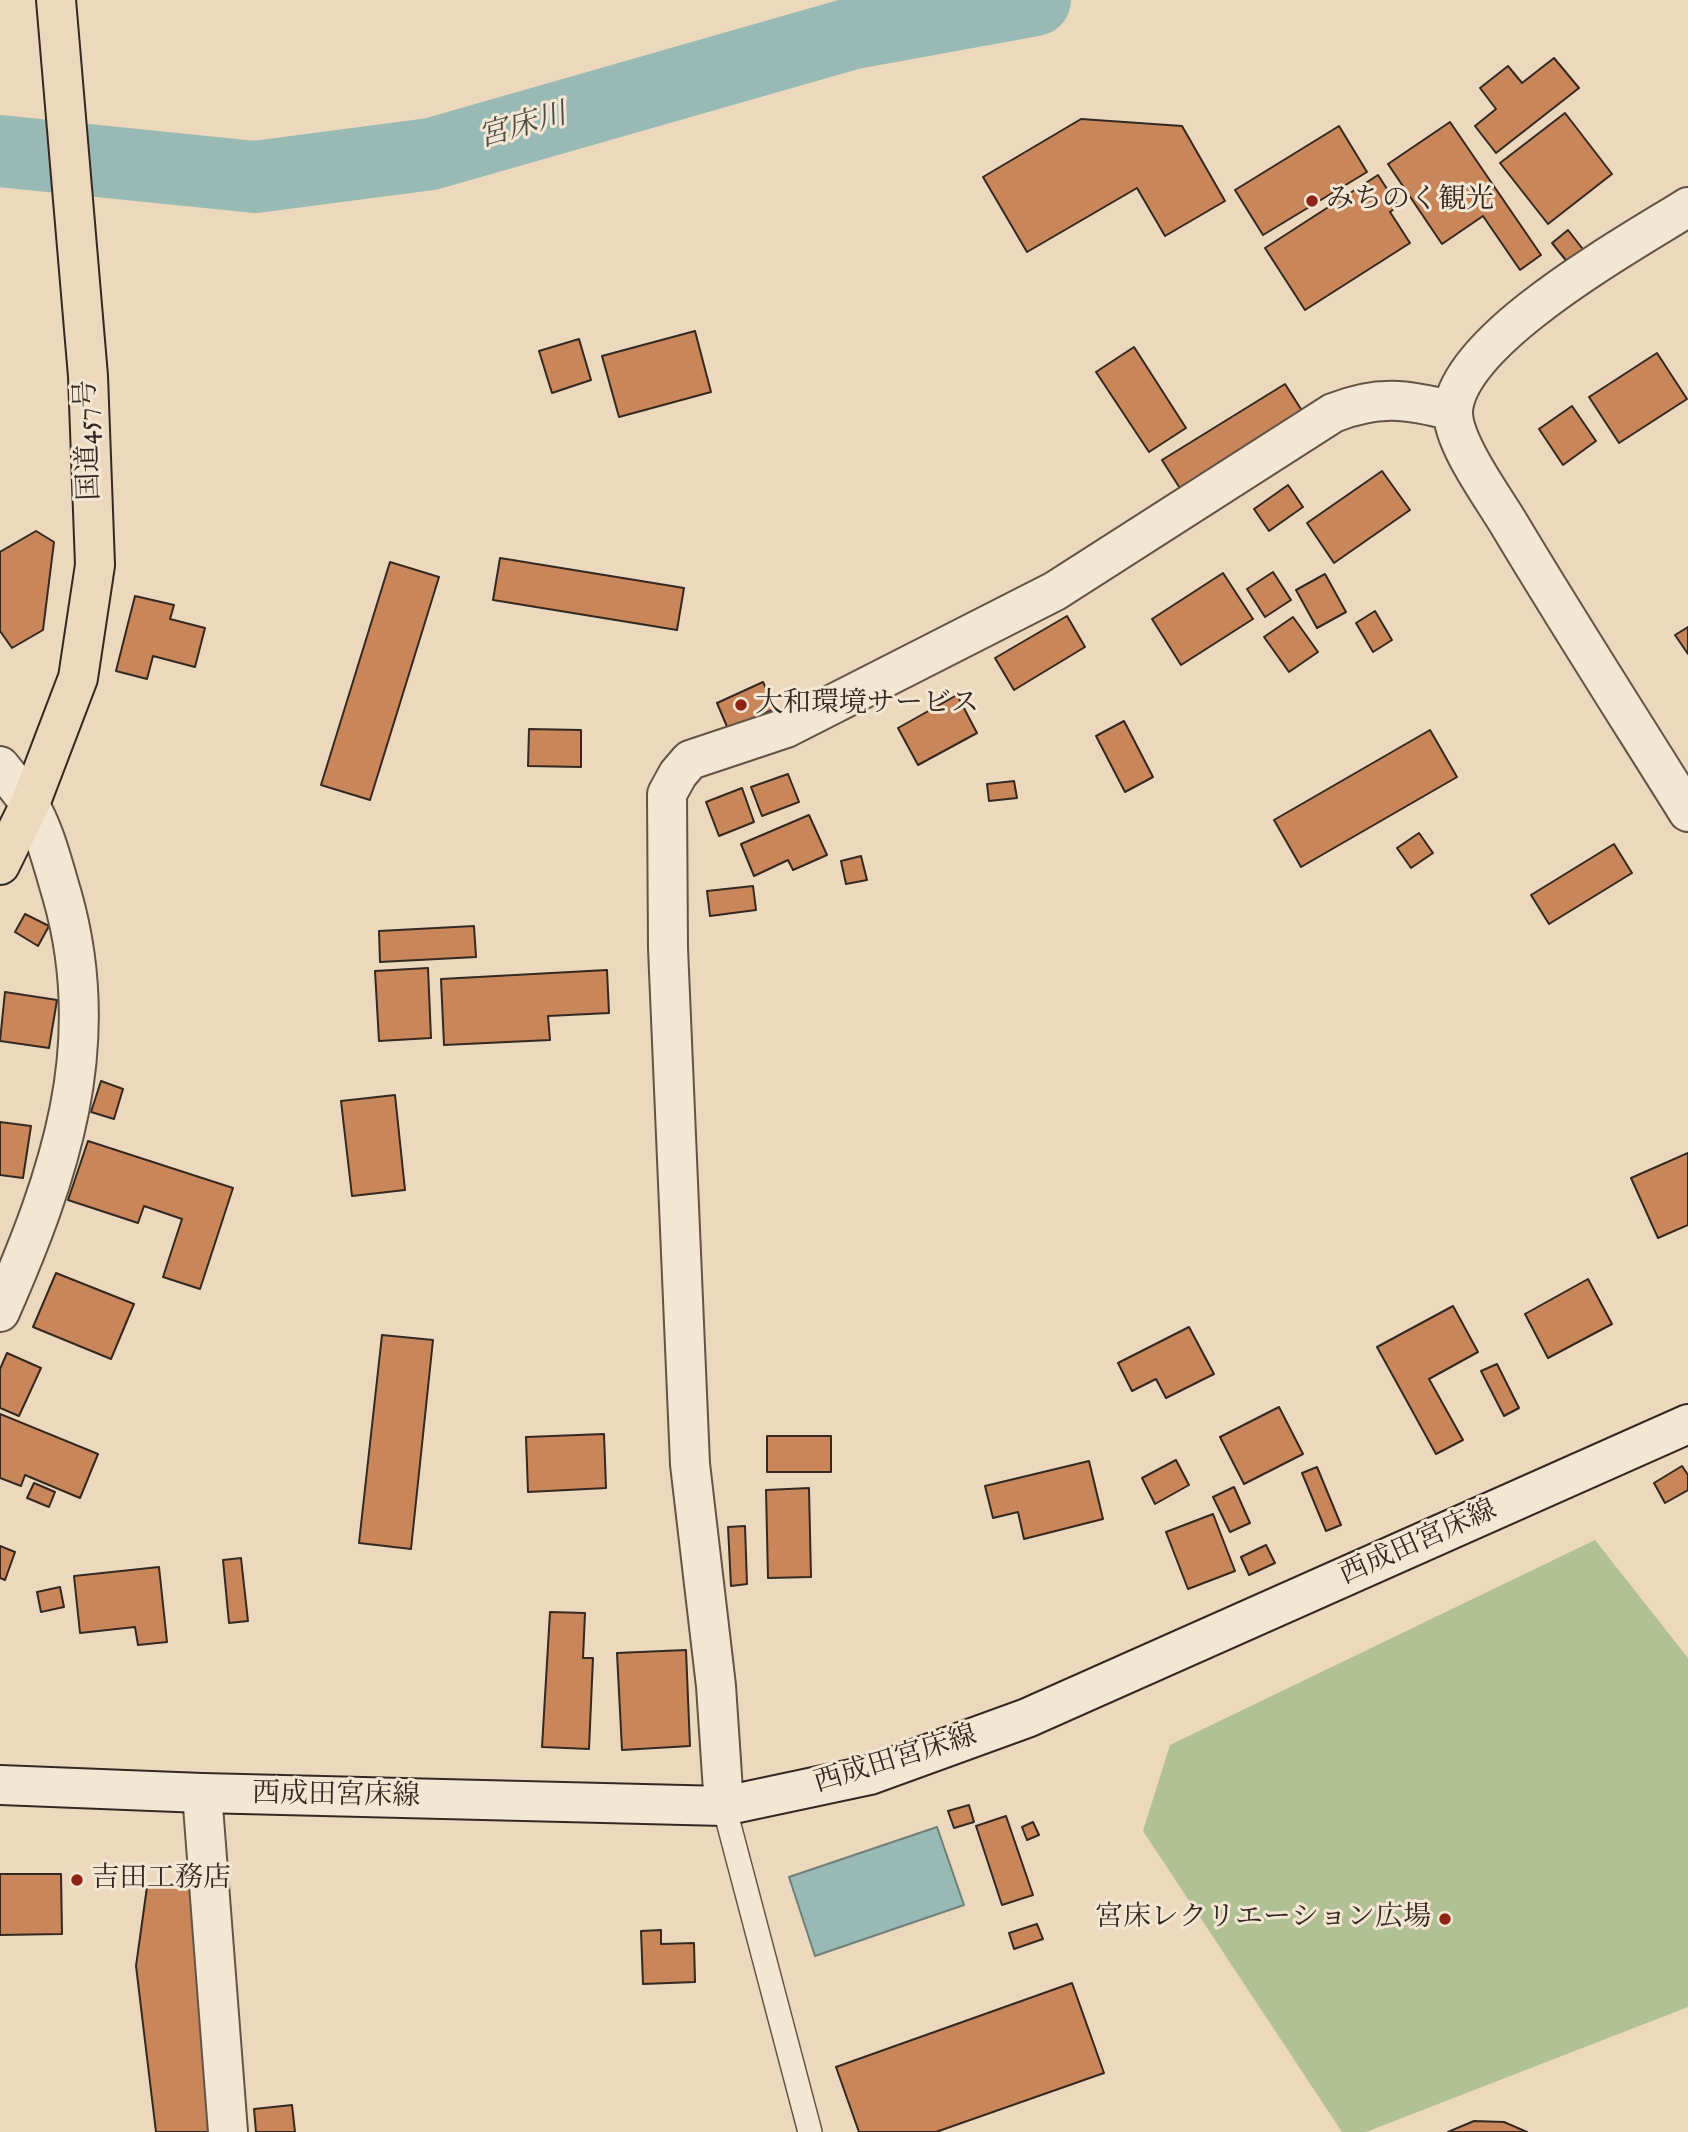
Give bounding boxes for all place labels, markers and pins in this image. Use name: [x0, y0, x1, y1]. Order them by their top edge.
place label: みちのく観光: [1326, 184, 1494, 218]
marker: みちのく観光: [1304, 193, 1320, 209]
place label: 大和環境サービス: [755, 688, 979, 722]
marker: 大和環境サービス: [733, 697, 749, 713]
place label: 吉田工務店: [91, 1863, 231, 1897]
marker: 吉田工務店: [69, 1872, 85, 1888]
place label: 宮床レクリエーション広場: [1095, 1902, 1431, 1936]
marker: 宮床レクリエーション広場: [1437, 1911, 1453, 1927]

